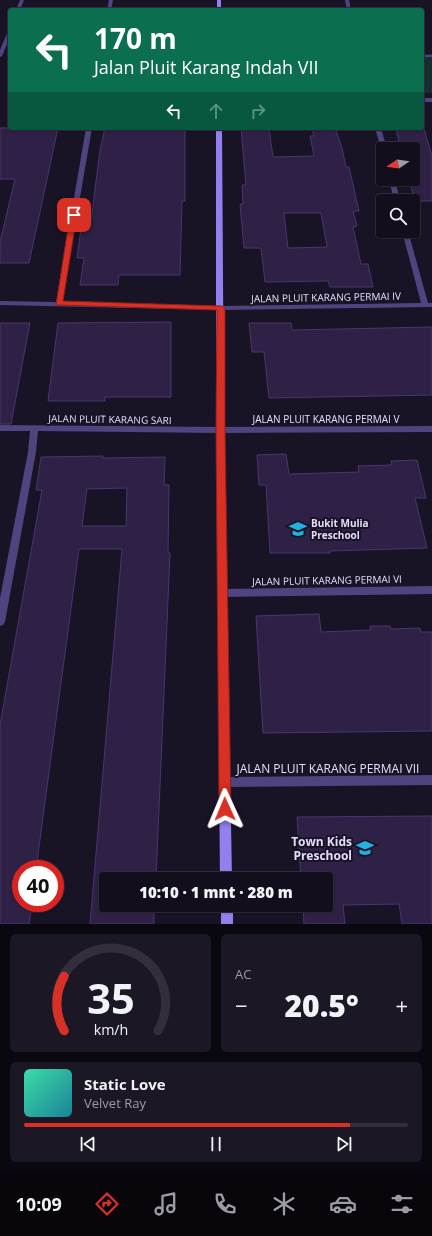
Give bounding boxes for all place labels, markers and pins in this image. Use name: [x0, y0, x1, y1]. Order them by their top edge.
pin: [57, 198, 91, 232]
place label: Bukit Mulia Preschool: [311, 516, 369, 542]
school or university icon: Bukit Mulia Preschool: [288, 519, 308, 539]
place label: Town Kids Preschool: [291, 833, 352, 864]
school or university icon: Town Kids Preschool: [355, 838, 375, 858]

